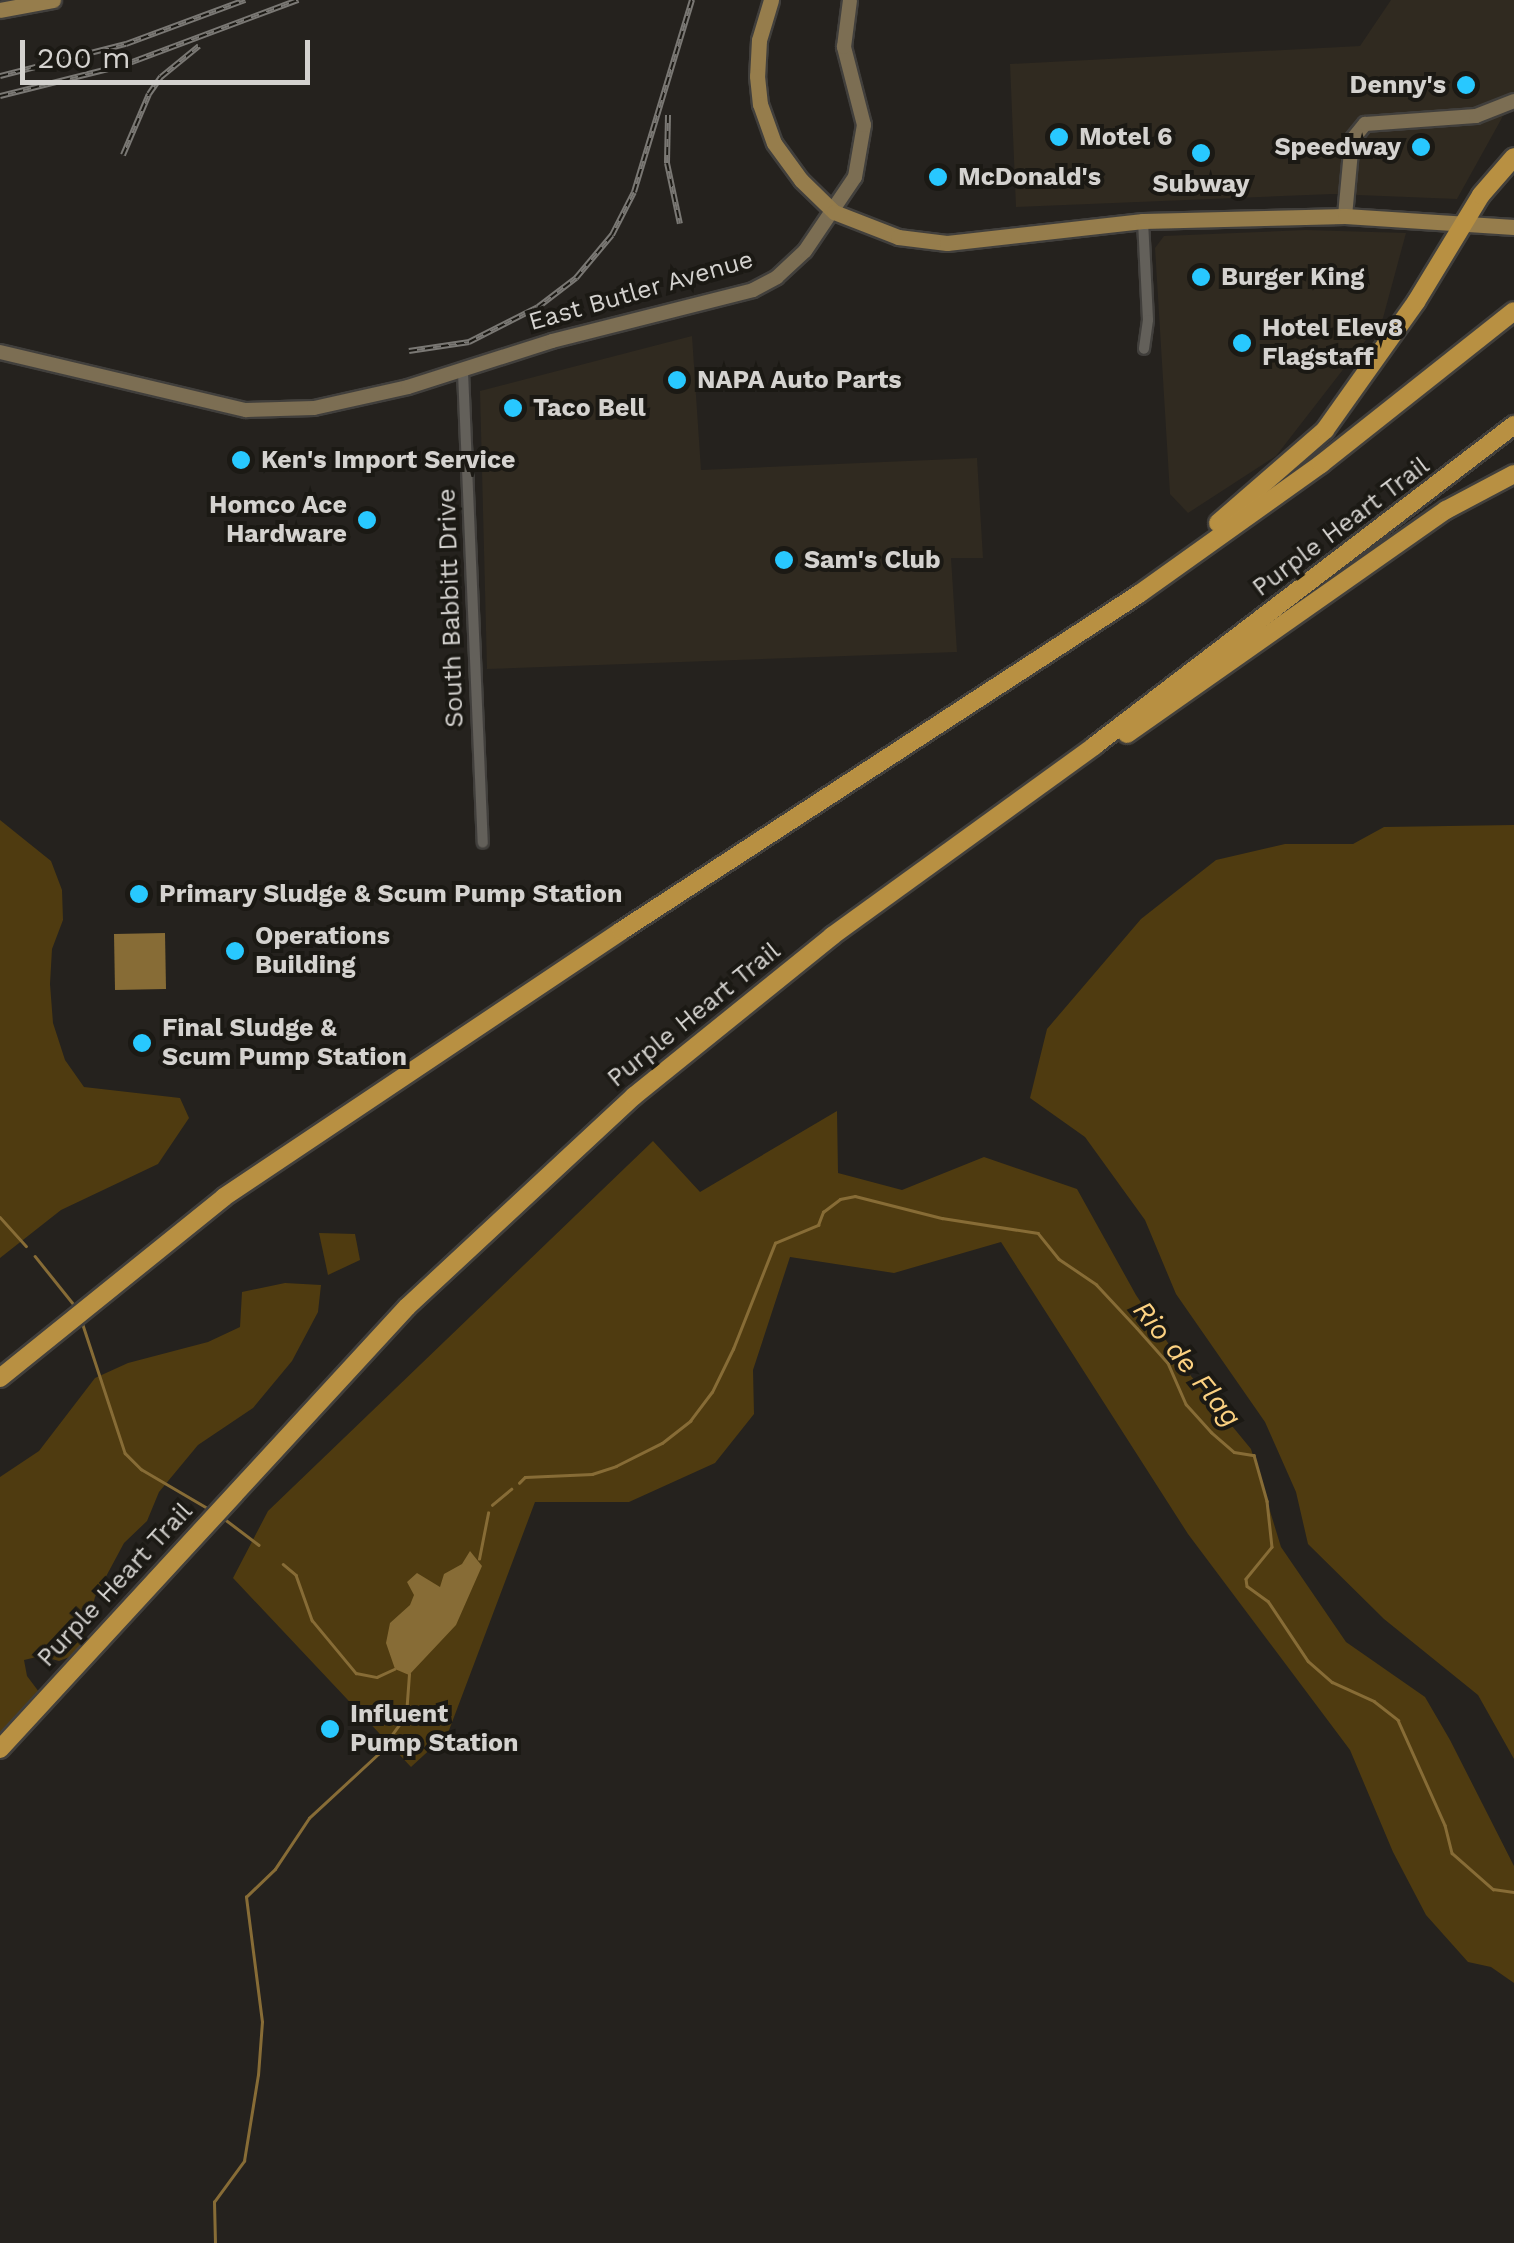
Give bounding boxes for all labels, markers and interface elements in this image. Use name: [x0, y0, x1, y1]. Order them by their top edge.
scale bar: [25, 20, 315, 82]
text: 200 m: [37, 40, 131, 75]
place label: Denny's: [1350, 70, 1446, 100]
marker: Denny's: [1455, 74, 1477, 96]
place label: Motel 6: [1079, 122, 1173, 152]
marker: Motel 6: [1048, 126, 1070, 148]
place label: Speedway: [1275, 132, 1401, 162]
marker: Speedway: [1410, 136, 1432, 158]
marker: Subway: [1190, 142, 1212, 164]
place label: McDonald's: [958, 162, 1101, 192]
marker: McDonald's: [927, 166, 949, 188]
place label: Subway: [1153, 169, 1249, 199]
street label: East Butler Avenue: [525, 244, 757, 338]
place label: Burger King: [1221, 262, 1365, 292]
marker: Burger King: [1190, 266, 1212, 288]
place label: Hotel Elev8 Flagstaff: [1262, 314, 1404, 373]
marker: Hotel Elev8 Flagstaff: [1231, 332, 1253, 354]
place label: NAPA Auto Parts: [697, 365, 903, 395]
marker: NAPA Auto Parts: [666, 369, 688, 391]
place label: Taco Bell: [533, 393, 646, 423]
marker: Taco Bell: [502, 397, 524, 419]
place label: Ken's Import Service: [261, 445, 516, 475]
marker: Ken's Import Service: [230, 449, 252, 471]
street label: Purple Heart Trail: [1247, 451, 1435, 603]
street label: South Babbitt Drive: [432, 488, 470, 728]
place label: Homco Ace Hardware: [209, 491, 347, 550]
marker: Homco Ace Hardware: [356, 509, 378, 531]
place label: Sam's Club: [804, 545, 941, 575]
marker: Sam's Club: [773, 549, 795, 571]
place label: Primary Sludge & Scum Pump Station: [159, 879, 623, 909]
marker: Primary Sludge & Scum Pump Station: [128, 883, 150, 905]
place label: Operations Building: [255, 922, 390, 981]
street label: Purple Heart Trail: [601, 936, 787, 1094]
marker: Operations Building: [224, 940, 246, 962]
place label: Final Sludge & Scum Pump Station: [162, 1014, 407, 1073]
marker: Final Sludge & Scum Pump Station: [131, 1032, 153, 1054]
water label: Rio de Flag: [1126, 1294, 1248, 1434]
street label: Purple Heart Trail: [31, 1497, 199, 1673]
place label: Influent Pump Station: [350, 1700, 518, 1759]
marker: Influent Pump Station: [319, 1718, 341, 1740]

